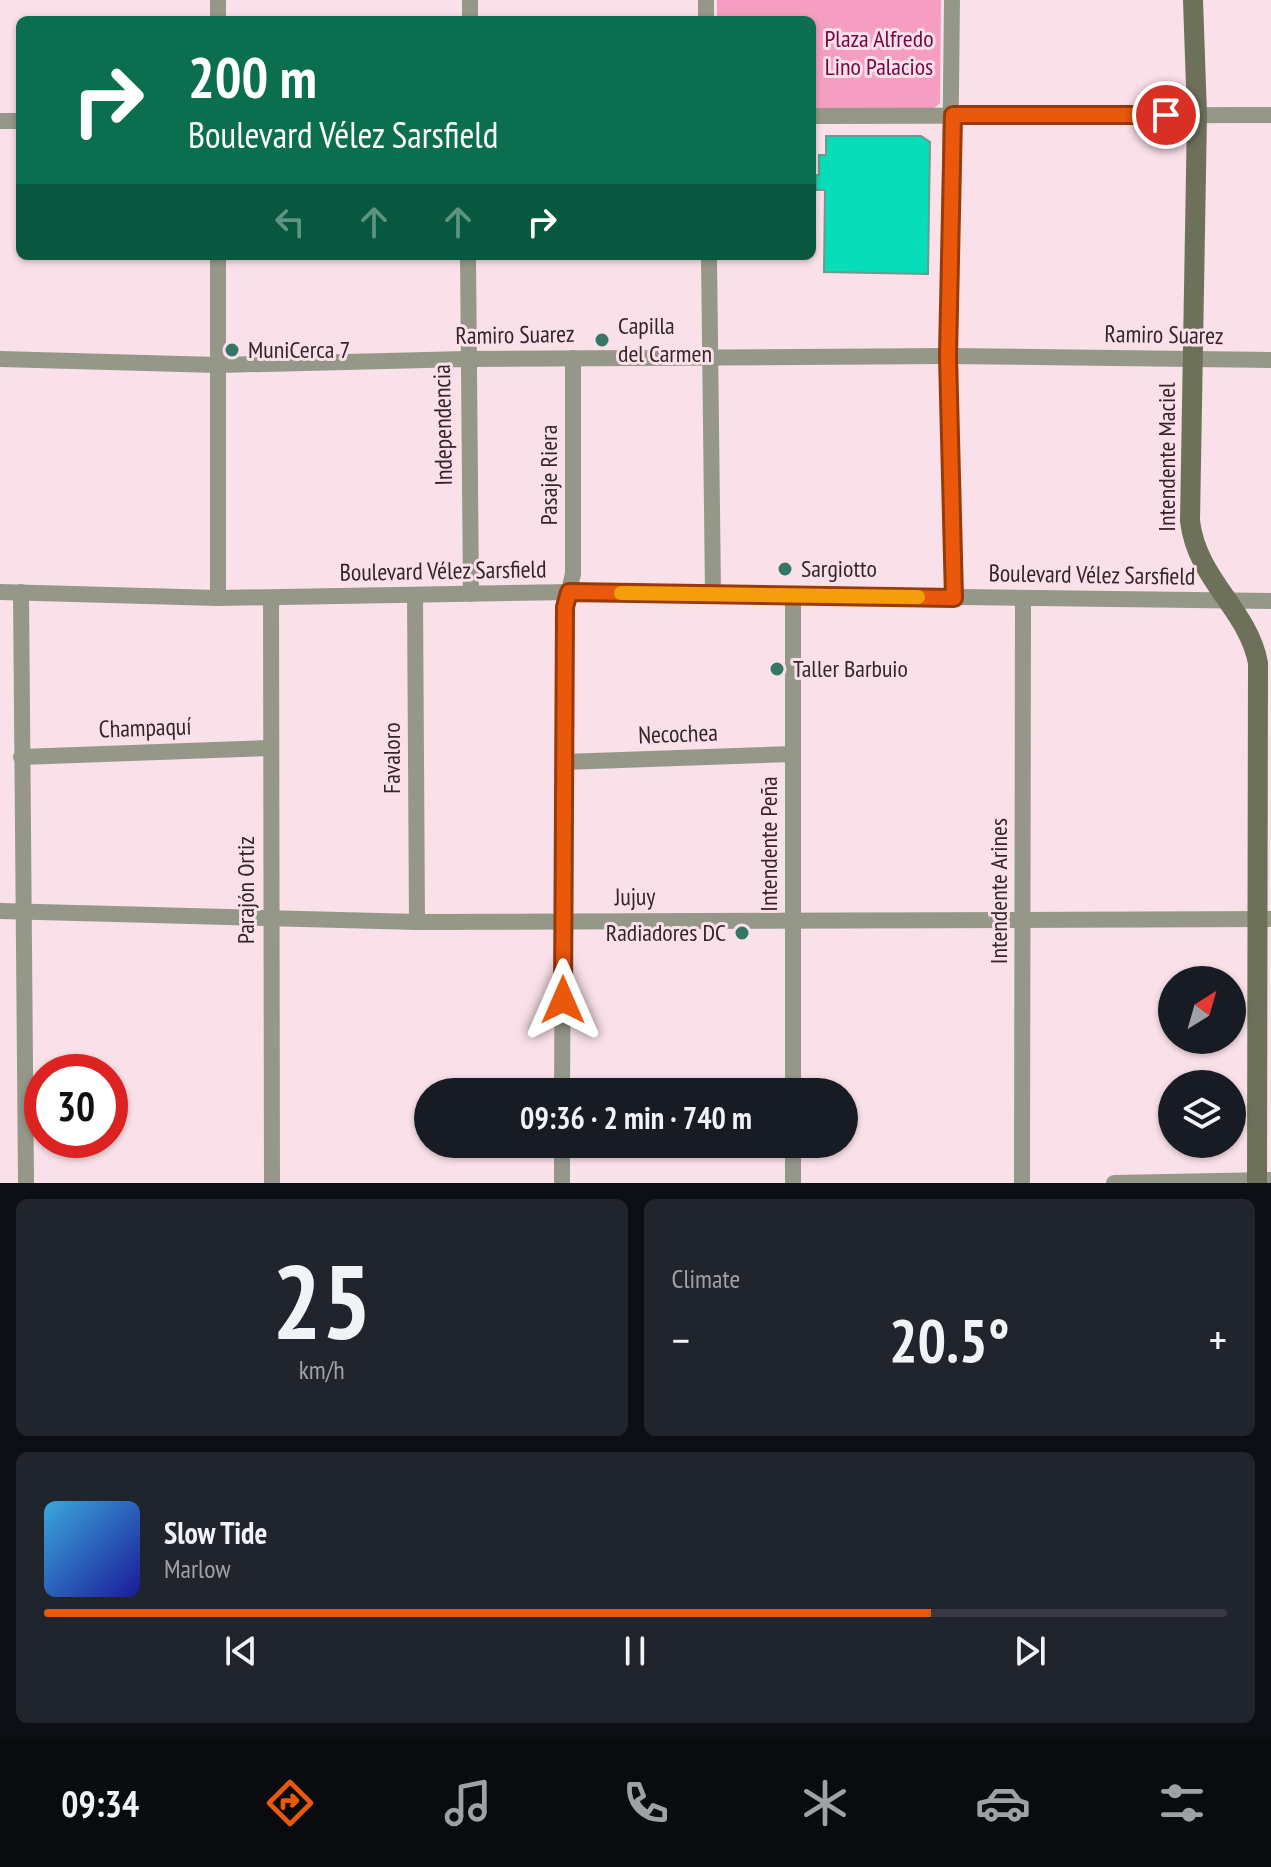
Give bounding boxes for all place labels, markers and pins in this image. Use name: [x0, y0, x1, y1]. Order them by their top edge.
pin: [1132, 81, 1200, 149]
place label: Capilla del Carmen: [618, 310, 712, 369]
marker: Capilla del Carmen: [593, 331, 611, 349]
place label: MuniCerca 7: [248, 334, 350, 365]
marker: MuniCerca 7: [223, 341, 241, 359]
place label: Sargiotto: [801, 553, 877, 584]
marker: Sargiotto: [776, 560, 794, 578]
place label: Taller Barbuio: [793, 653, 908, 684]
marker: Taller Barbuio: [768, 660, 786, 678]
place label: Radiadores DC: [606, 917, 726, 948]
marker: Radiadores DC: [733, 924, 751, 942]

